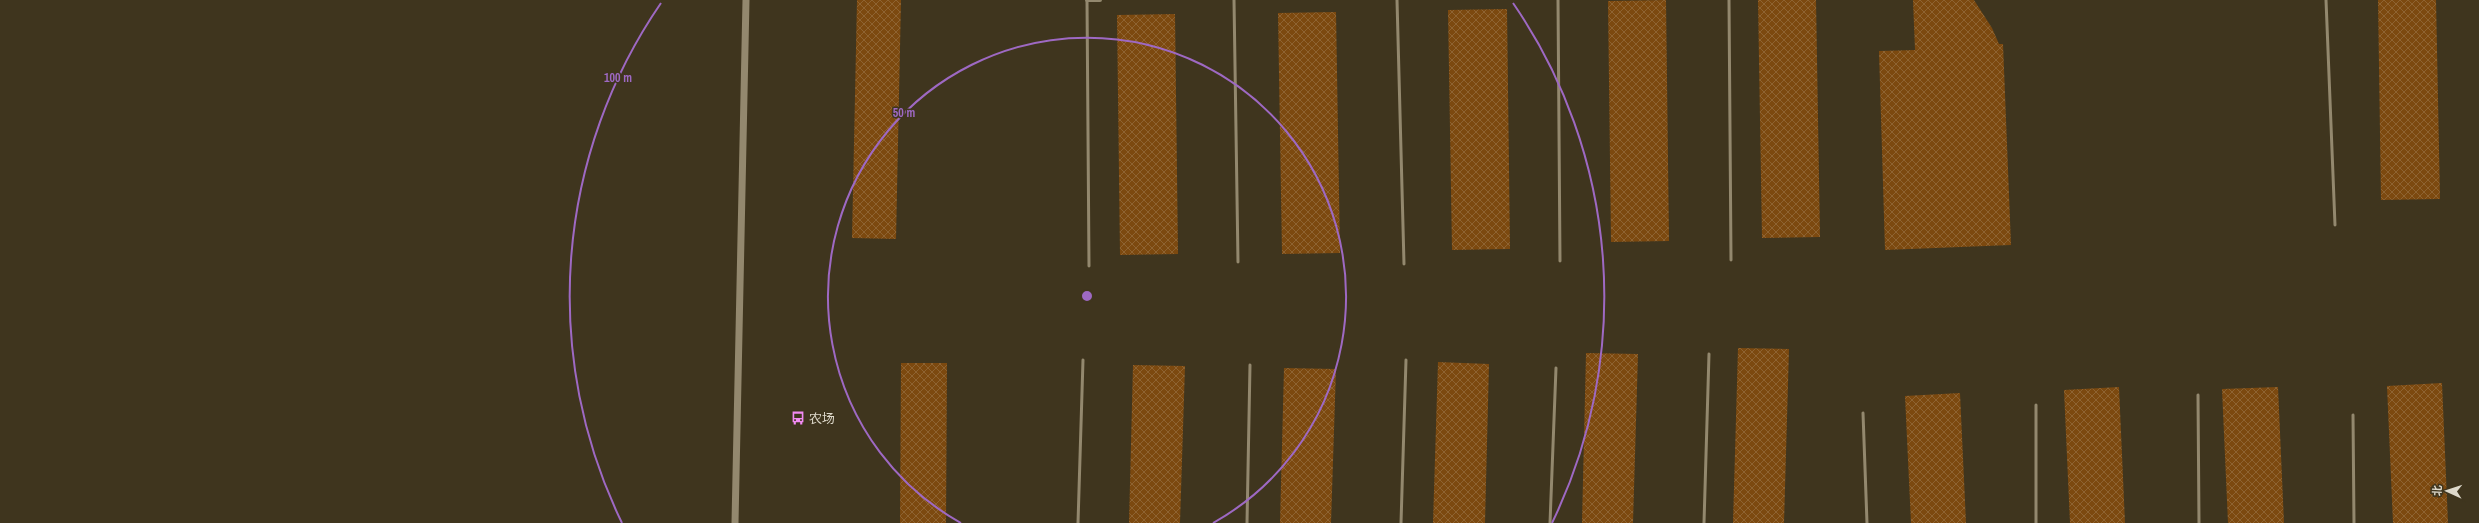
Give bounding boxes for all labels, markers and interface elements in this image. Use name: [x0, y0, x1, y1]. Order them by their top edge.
text: 100 m: [604, 70, 632, 86]
text: 50 m: [893, 105, 915, 121]
centre of rings: [1080, 289, 1094, 303]
bus stop icon: 农场: [790, 410, 806, 426]
place label: 农场: [809, 410, 835, 427]
north arrow: [2427, 471, 2467, 511]
text: 北: [2430, 485, 2444, 496]

